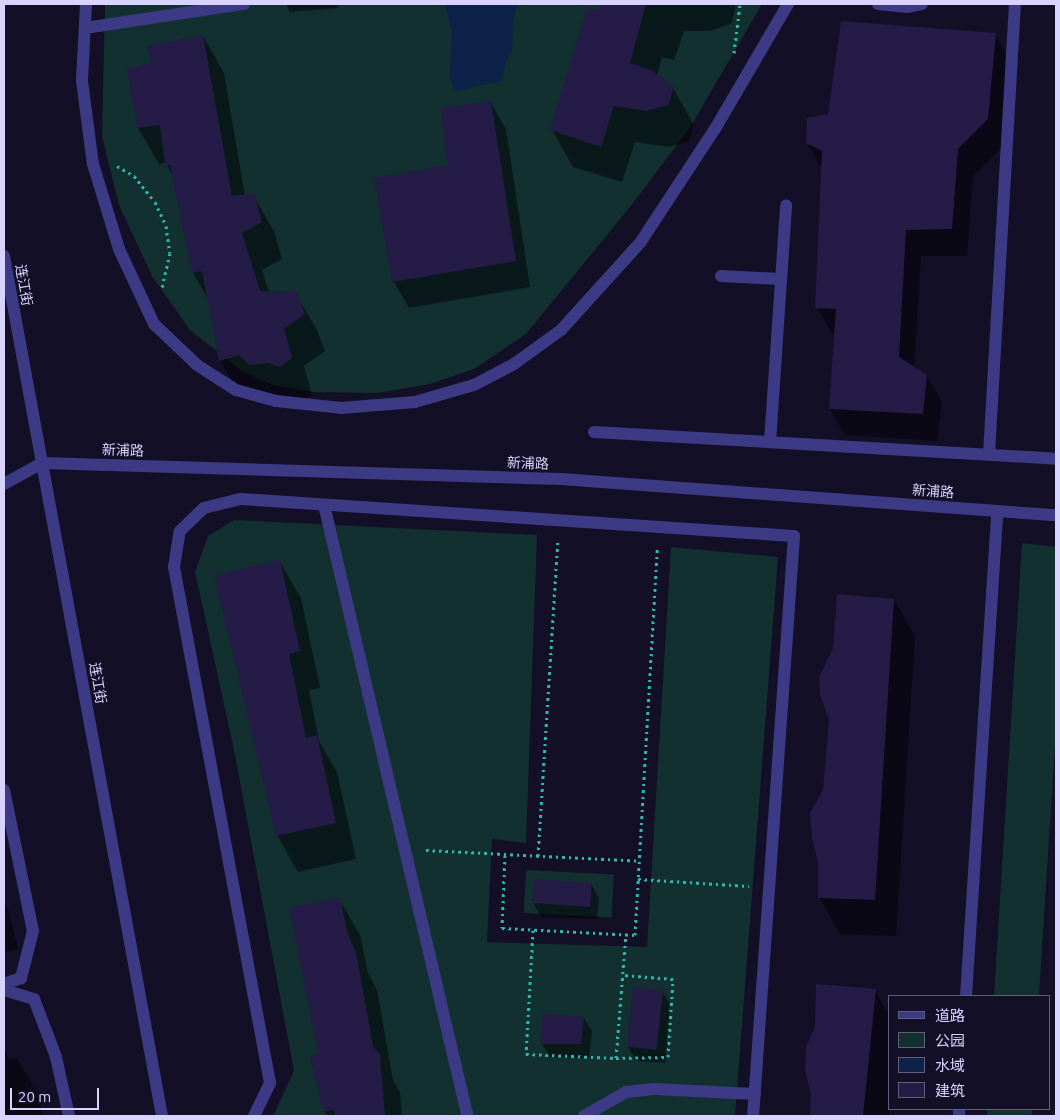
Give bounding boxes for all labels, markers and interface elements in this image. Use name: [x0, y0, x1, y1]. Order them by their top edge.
street label: 连江街: [12, 263, 36, 307]
street label: 新浦路: [102, 441, 144, 459]
street label: 新浦路: [507, 454, 549, 472]
street label: 新浦路: [911, 481, 955, 501]
street label: 连江街: [86, 661, 110, 705]
legend: [888, 995, 1050, 1110]
text: 道路: [935, 1007, 965, 1024]
text: 公园: [935, 1032, 965, 1049]
text: 水域: [935, 1057, 965, 1074]
scale bar: [12, 1078, 101, 1110]
text: 建筑: [935, 1082, 965, 1099]
text: 20 m: [18, 1088, 51, 1105]

